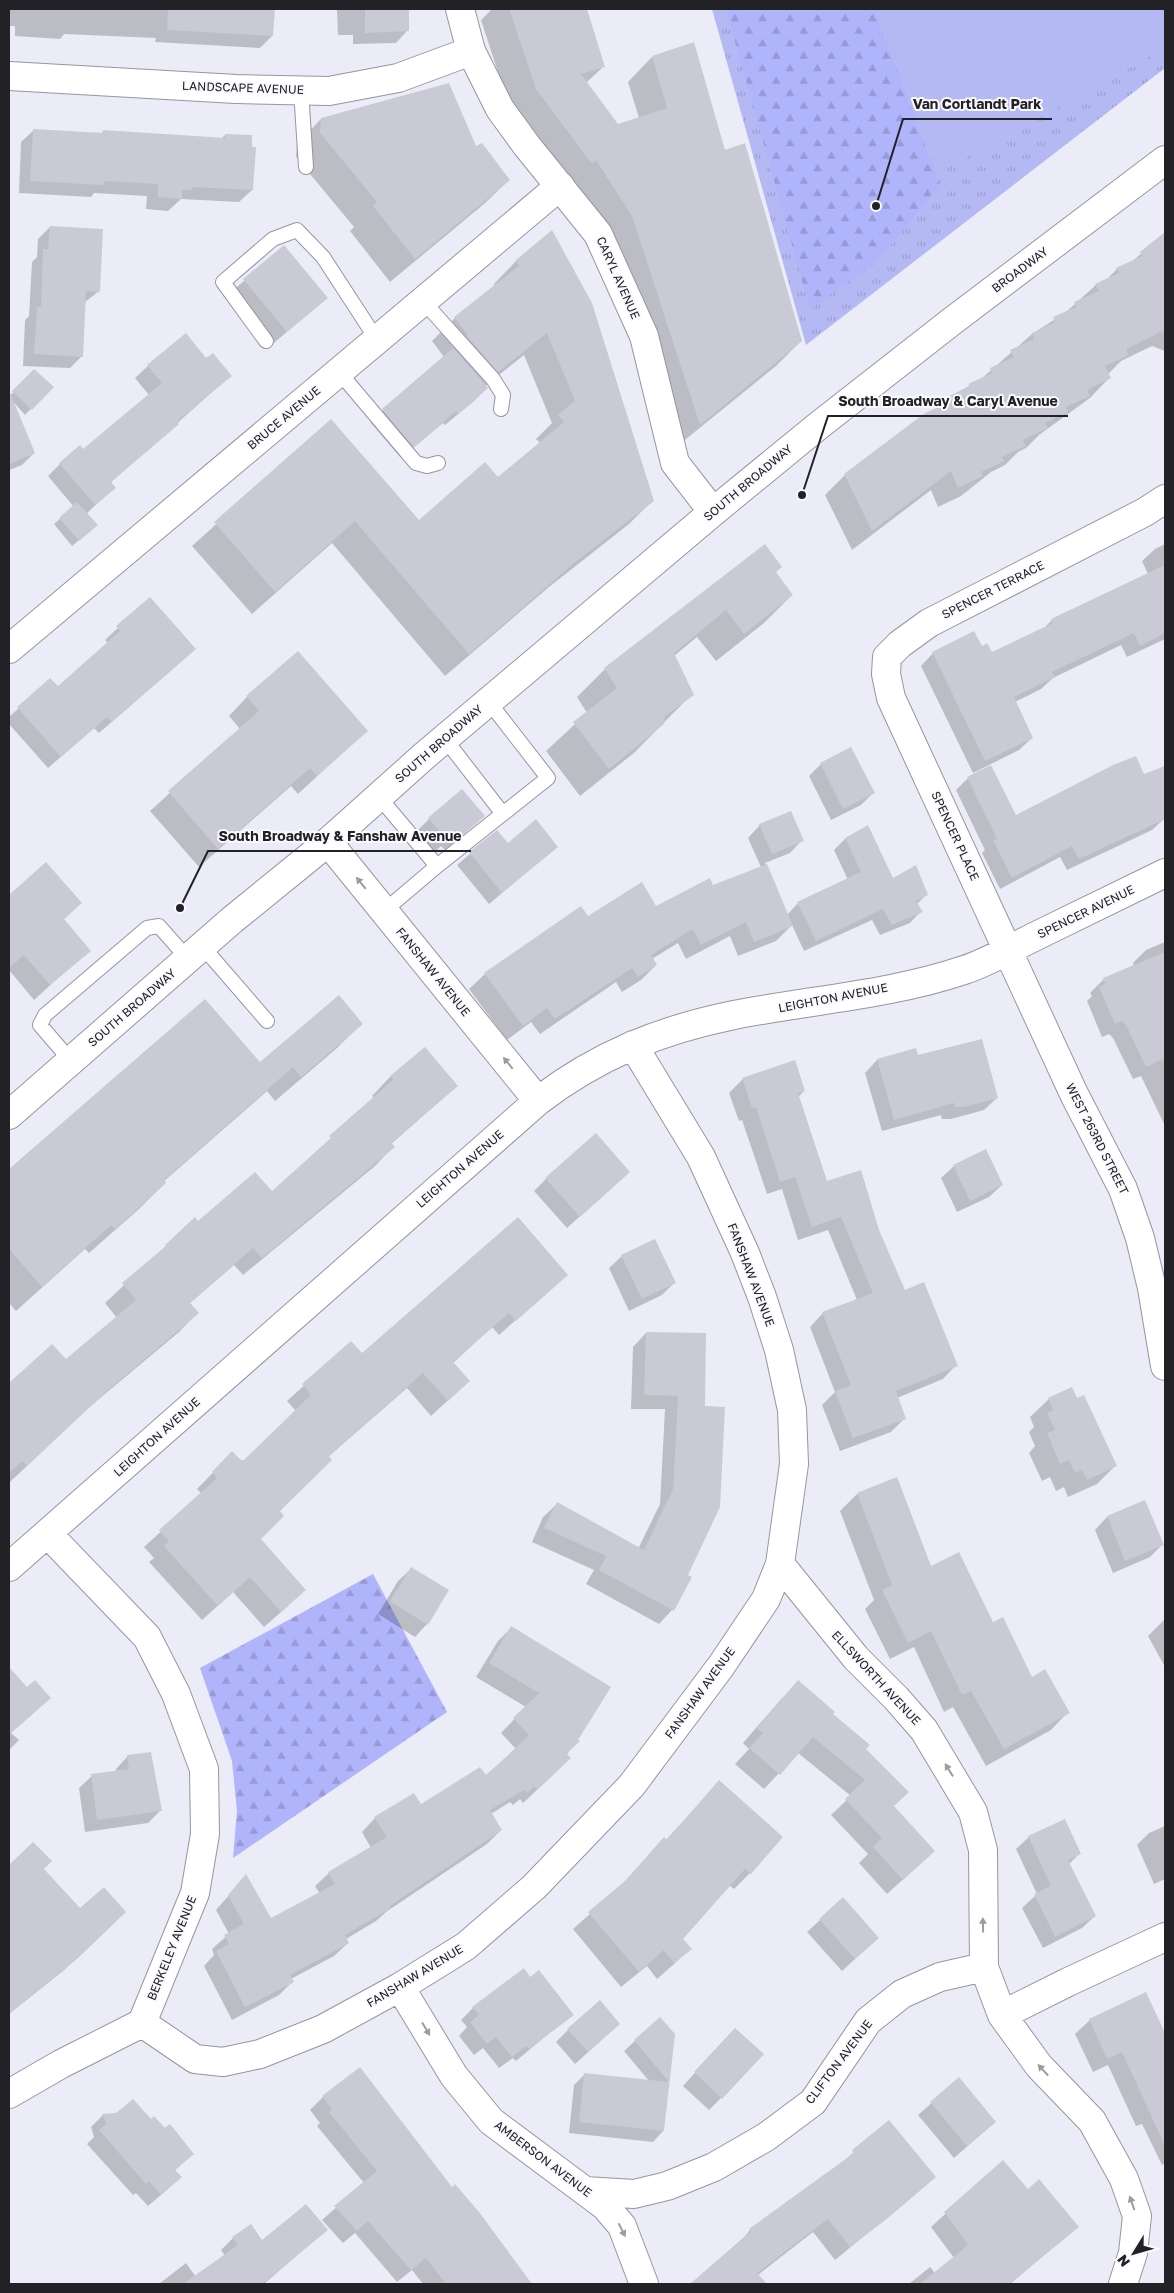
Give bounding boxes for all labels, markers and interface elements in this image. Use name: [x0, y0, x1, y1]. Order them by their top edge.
street label: LANDSCAPE AVENUE: [182, 78, 304, 97]
callout: Van Cortlandt Park: [903, 90, 1052, 119]
text: Van Cortlandt Park: [913, 95, 1041, 112]
street label: CARYL AVENUE: [594, 234, 643, 321]
street label: BROADWAY: [989, 243, 1051, 296]
street label: BRUCE AVENUE: [244, 383, 323, 453]
callout: South Broadway & Caryl Avenue: [828, 387, 1068, 416]
text: South Broadway & Caryl Avenue: [838, 392, 1058, 409]
street label: SOUTH BROADWAY: [700, 441, 795, 524]
street label: SPENCER TERRACE: [939, 557, 1047, 622]
street label: SOUTH BROADWAY: [392, 701, 486, 786]
street label: SPENCER PLACE: [928, 789, 983, 883]
callout: South Broadway & Fanshaw Avenue: [208, 822, 471, 851]
text: South Broadway & Fanshaw Avenue: [218, 827, 462, 844]
one-way arrow: [355, 877, 366, 890]
street label: SPENCER AVENUE: [1035, 882, 1137, 942]
street label: FANSHAW AVENUE: [393, 924, 474, 1019]
street label: SOUTH BROADWAY: [85, 965, 179, 1050]
street label: LEIGHTON AVENUE: [777, 980, 889, 1015]
one-way arrow: [502, 1057, 513, 1070]
street label: WEST 263RD STREET: [1063, 1081, 1132, 1197]
street label: LEIGHTON AVENUE: [413, 1126, 507, 1211]
street label: FANSHAW AVENUE: [725, 1221, 778, 1329]
street label: LEIGHTON AVENUE: [110, 1394, 203, 1479]
street label: ELLSWORTH AVENUE: [829, 1627, 924, 1728]
street label: FANSHAW AVENUE: [661, 1644, 738, 1742]
one-way arrow: [945, 1763, 954, 1776]
street label: BERKELEY AVENUE: [144, 1893, 199, 2002]
one-way arrow: [979, 1916, 987, 1932]
street label: FANSHAW AVENUE: [364, 1941, 466, 2010]
street label: CLIFTON AVENUE: [802, 2017, 875, 2107]
one-way arrow: [421, 2022, 430, 2035]
one-way arrow: [1037, 2064, 1049, 2076]
street label: AMBERSON AVENUE: [492, 2117, 595, 2200]
one-way arrow: [1128, 2195, 1136, 2210]
one-way arrow: [618, 2222, 626, 2237]
north arrow: [1109, 2228, 1159, 2278]
text: N: [1113, 2252, 1133, 2270]

